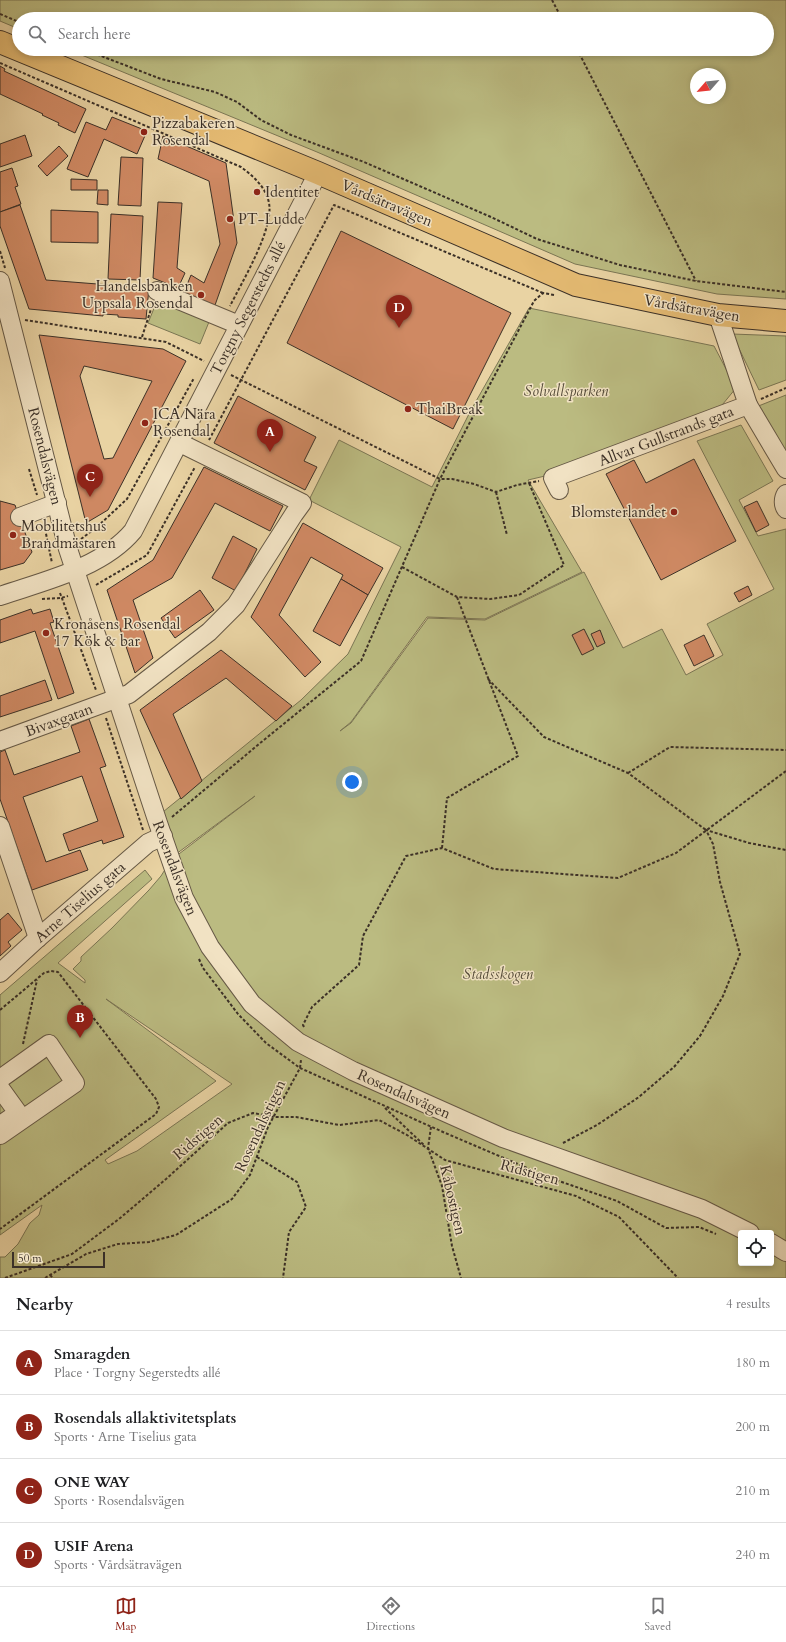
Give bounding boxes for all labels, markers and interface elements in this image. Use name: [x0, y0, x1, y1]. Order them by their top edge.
search box: [12, 12, 774, 56]
icon: search: [26, 23, 48, 45]
text: Search here: [58, 24, 131, 44]
north arrow: [690, 68, 726, 104]
place label: Pizzabakeren Rosendal: [152, 113, 236, 150]
marker: Pizzabakeren Rosendal: [139, 127, 149, 137]
street label: Vårdsätravägen: [338, 175, 436, 231]
place label: Identitet: [265, 182, 319, 202]
marker: Identitet: [252, 187, 262, 197]
place label: PT-Ludde: [238, 209, 305, 229]
marker: PT-Ludde: [225, 214, 235, 224]
street label: Torgny Segerstedts allé: [206, 237, 291, 378]
place label: Handelsbanken Uppsala Rosendal: [82, 276, 193, 313]
marker: Handelsbanken Uppsala Rosendal: [196, 290, 206, 300]
street label: Vårdsätravägen: [642, 290, 742, 326]
pin: D: [386, 295, 412, 328]
park label: Solvallsparken: [524, 381, 609, 401]
place label: ThaiBreak: [416, 399, 483, 419]
street label: Allvar Gullstrands gata: [596, 401, 737, 471]
place label: ICA Nära Rosendal: [153, 404, 216, 441]
marker: ThaiBreak: [403, 404, 413, 414]
street label: Rosendalsvägen: [23, 405, 67, 507]
marker: ICA Nära Rosendal: [140, 418, 150, 428]
pin: A: [257, 419, 283, 452]
pin: C: [77, 464, 103, 497]
place label: Blomsterlandet: [571, 502, 666, 522]
marker: Blomsterlandet: [669, 507, 679, 517]
place label: Mobilitetshus Brandmästaren: [21, 516, 116, 553]
marker: Mobilitetshus Brandmästaren: [8, 530, 18, 540]
place label: Kronåsens Rosendal 17 Kök & bar: [54, 614, 180, 651]
marker: Kronåsens Rosendal 17 Kök & bar: [41, 628, 51, 638]
street label: Bivaxgatan: [22, 698, 96, 741]
your location: [342, 772, 362, 792]
street label: Rosendalsvägen: [148, 818, 202, 919]
street label: Arne Tiselius gata: [30, 857, 130, 947]
park label: Stadsskogen: [463, 964, 534, 984]
pin: B: [67, 1005, 93, 1038]
street label: Rosendalsvägen: [354, 1065, 454, 1124]
street label: Rosendalsstigen: [230, 1076, 290, 1175]
street label: Ridstigen: [169, 1109, 228, 1164]
street label: Ridstigen: [498, 1155, 562, 1190]
street label: Kåbostigen: [435, 1163, 471, 1238]
map controls: [738, 1230, 774, 1266]
button: locate: [738, 1230, 774, 1266]
scale bar: [12, 1250, 105, 1269]
text: 50 m: [18, 1251, 42, 1266]
text: Nearby: [16, 1293, 73, 1316]
text: 4 results: [726, 1295, 770, 1313]
text: Smaragden: [54, 1344, 130, 1364]
text: A: [24, 1354, 34, 1372]
text: 180 m: [736, 1354, 770, 1372]
text: Place · Torgny Segerstedts allé: [54, 1364, 221, 1382]
text: Rosendals allaktivitetsplats: [54, 1408, 236, 1428]
text: B: [24, 1418, 34, 1436]
text: 200 m: [736, 1418, 770, 1436]
text: Sports · Arne Tiselius gata: [54, 1428, 197, 1446]
text: ONE WAY: [54, 1472, 130, 1492]
text: C: [24, 1482, 34, 1500]
text: 210 m: [736, 1482, 770, 1500]
text: Sports · Rosendalsvägen: [54, 1492, 185, 1510]
text: USIF Arena: [54, 1536, 134, 1556]
text: D: [23, 1546, 35, 1564]
text: 240 m: [736, 1546, 770, 1564]
text: Sports · Vårdsätravägen: [54, 1556, 182, 1574]
tab: Map: [115, 1595, 137, 1634]
tab: Directions: [366, 1595, 415, 1634]
tab: Saved: [645, 1595, 671, 1634]

